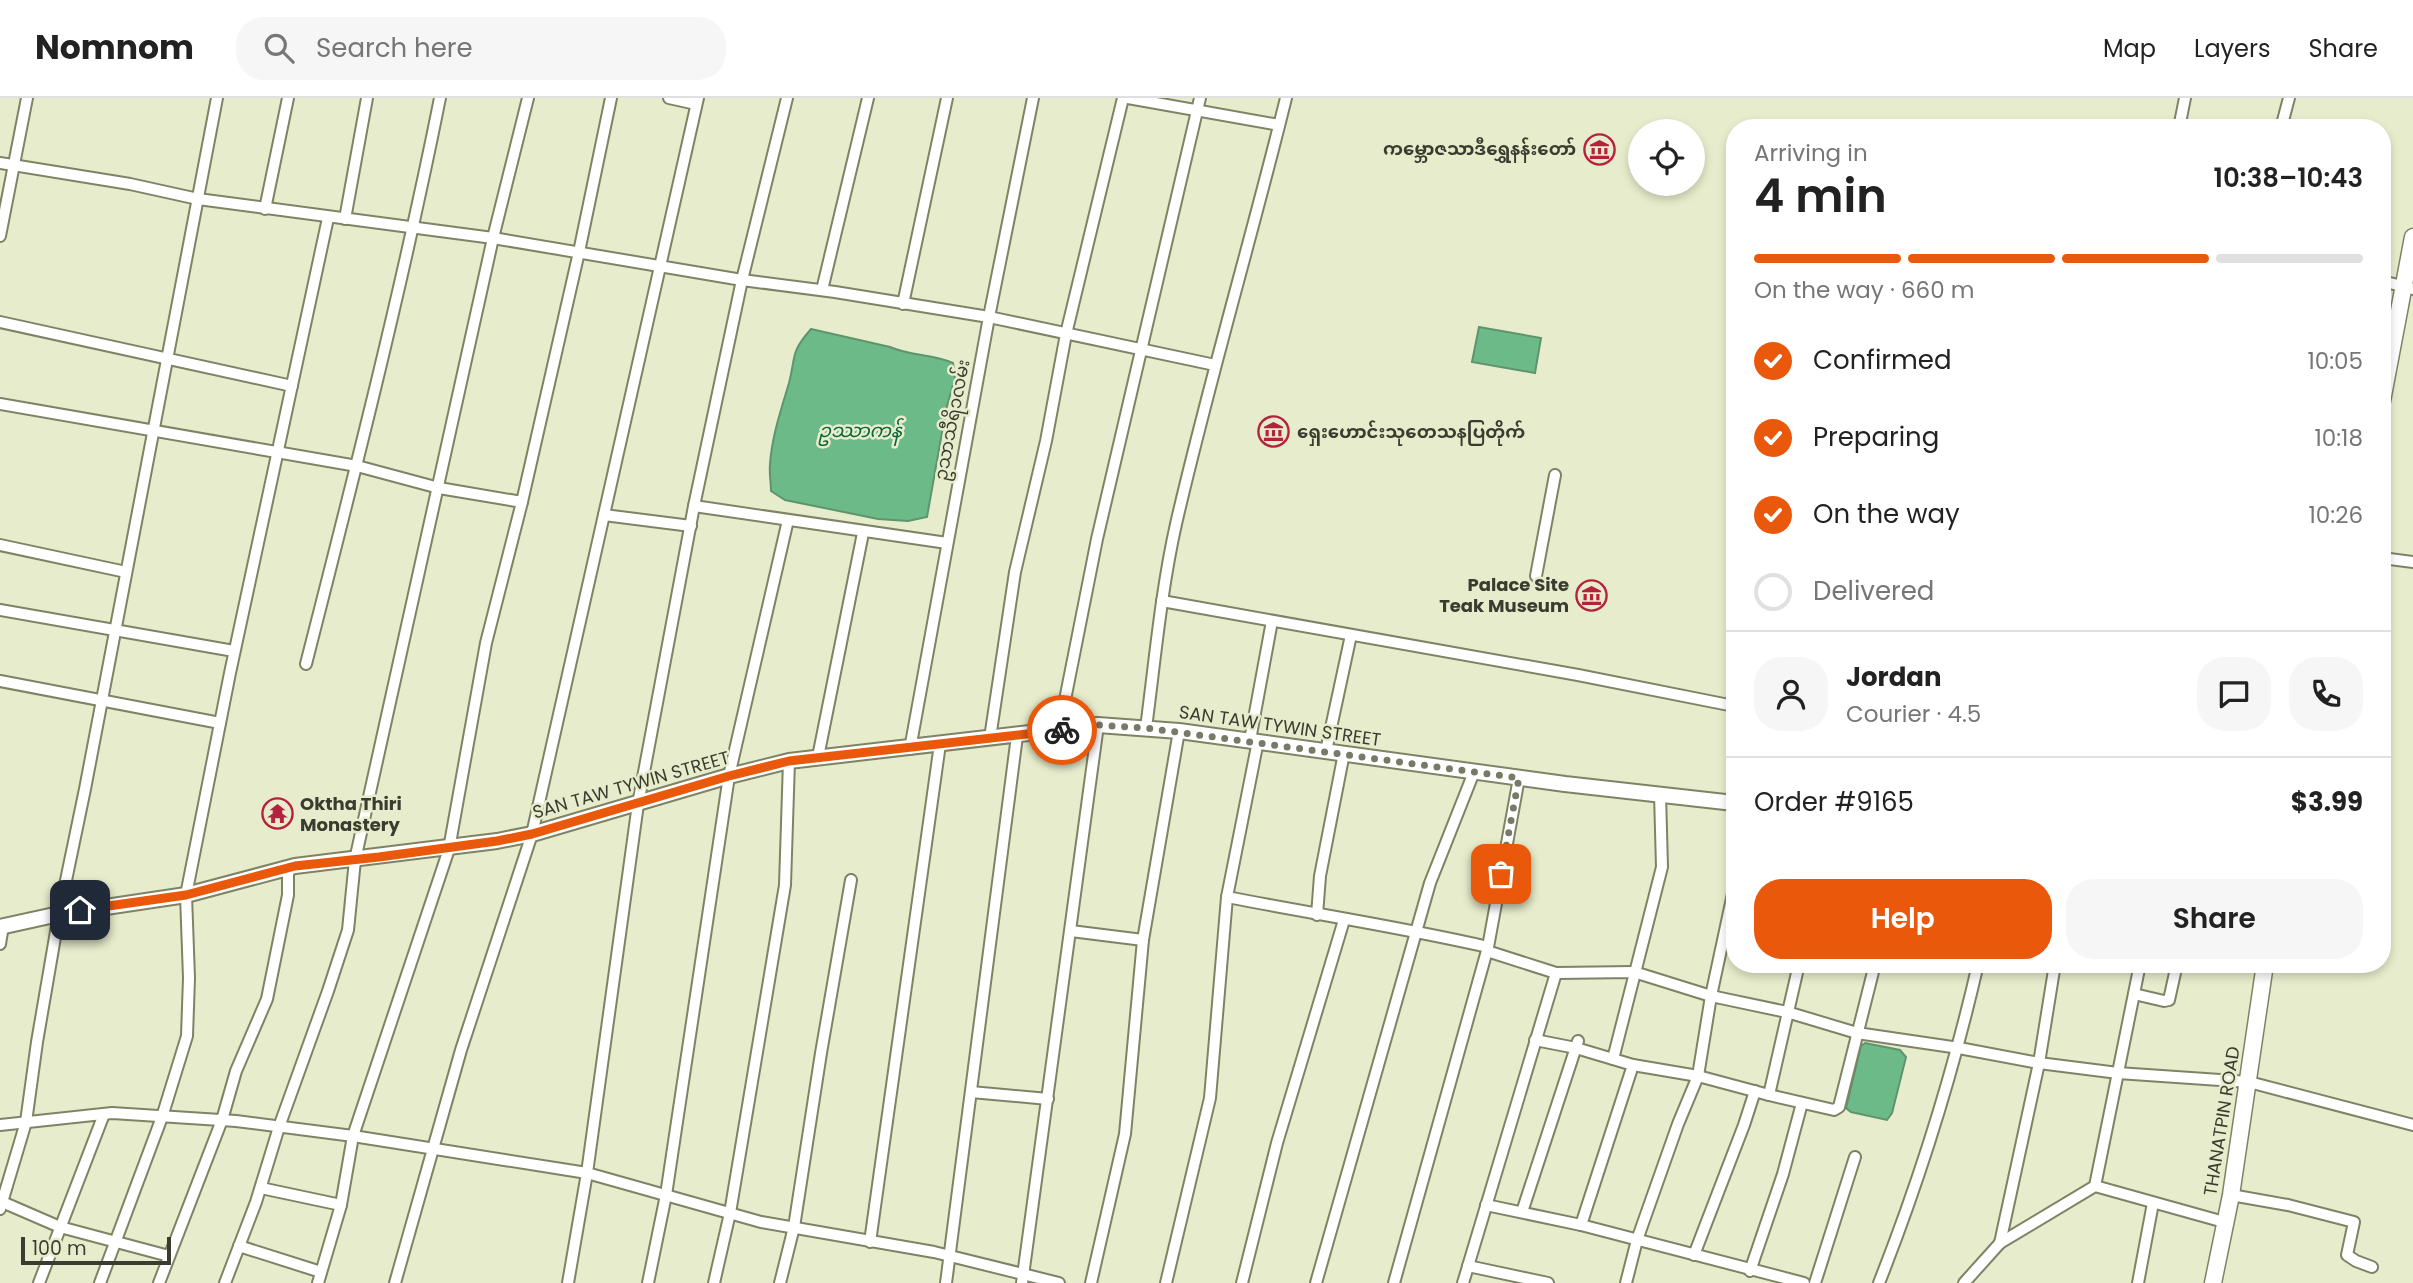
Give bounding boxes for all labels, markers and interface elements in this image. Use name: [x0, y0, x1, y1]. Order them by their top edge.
search box: [236, 17, 726, 80]
text: Nomnom: [35, 24, 194, 71]
icon: search: [260, 29, 298, 67]
text: Search here: [316, 30, 473, 66]
text: Map: [2103, 32, 2156, 65]
text: Layers: [2194, 32, 2270, 65]
text: Share: [2308, 32, 2378, 65]
map controls: [1628, 119, 1705, 196]
button: locate: [1628, 119, 1705, 196]
museum icon: ကမ္ဘောဇသာဒီရွှေနန်းတော်: [1582, 132, 1616, 166]
place label: ကမ္ဘောဇသာဒီရွှေနန်းတော်: [1383, 136, 1576, 163]
text: Arriving in: [1754, 137, 1868, 169]
text: 10:38–10:43: [2214, 160, 2363, 196]
text: 4 min: [1754, 164, 1887, 228]
text: On the way · 660 m: [1754, 274, 1974, 306]
icon: check: [1754, 342, 1792, 380]
text: Confirmed: [1813, 342, 1951, 378]
text: 10:05: [2307, 345, 2363, 377]
street label: ဥသာသီရိ၁လမ်း: [927, 357, 978, 483]
museum icon: ရှေးဟောင်းသုတေသနပြတိုက်: [1257, 415, 1291, 449]
water label: ဥဿာကန်: [818, 417, 905, 446]
place label: ရှေးဟောင်းသုတေသနပြတိုက်: [1297, 419, 1525, 446]
icon: check: [1754, 419, 1792, 457]
text: Preparing: [1813, 419, 1939, 455]
text: 10:18: [2314, 422, 2363, 454]
icon: check: [1754, 496, 1792, 534]
text: On the way: [1813, 496, 1960, 532]
text: 10:26: [2308, 499, 2363, 531]
place label: Palace Site Teak Museum: [1439, 572, 1569, 618]
text: Delivered: [1813, 573, 1934, 609]
museum icon: Palace Site Teak Museum: [1575, 578, 1609, 612]
button: person: [1754, 657, 1828, 731]
button: chat: [2197, 657, 2271, 731]
button: phone: [2289, 657, 2363, 731]
text: Jordan: [1846, 659, 1942, 695]
courier: [1027, 695, 1097, 765]
text: Courier · 4.5: [1846, 698, 1981, 730]
street label: SAN TAW TYWIN STREET: [1178, 699, 1383, 752]
icon: bike: [1043, 711, 1081, 749]
street label: SAN TAW TYWIN STREET: [530, 744, 732, 825]
text: Order #9165: [1754, 784, 1914, 820]
text: $3.99: [2291, 784, 2363, 820]
place label: Oktha Thiri Monastery: [300, 791, 402, 837]
temple icon: Oktha Thiri Monastery: [260, 797, 294, 831]
pin: [1471, 844, 1531, 904]
icon: bag: [1482, 855, 1520, 893]
button: Help: [1754, 879, 2052, 959]
button: Share: [2066, 879, 2363, 959]
pin: [50, 880, 110, 940]
icon: home: [61, 891, 99, 929]
street label: THANATPIN ROAD: [2197, 1044, 2246, 1198]
scale bar: [21, 1234, 172, 1266]
text: 100 m: [32, 1235, 87, 1262]

